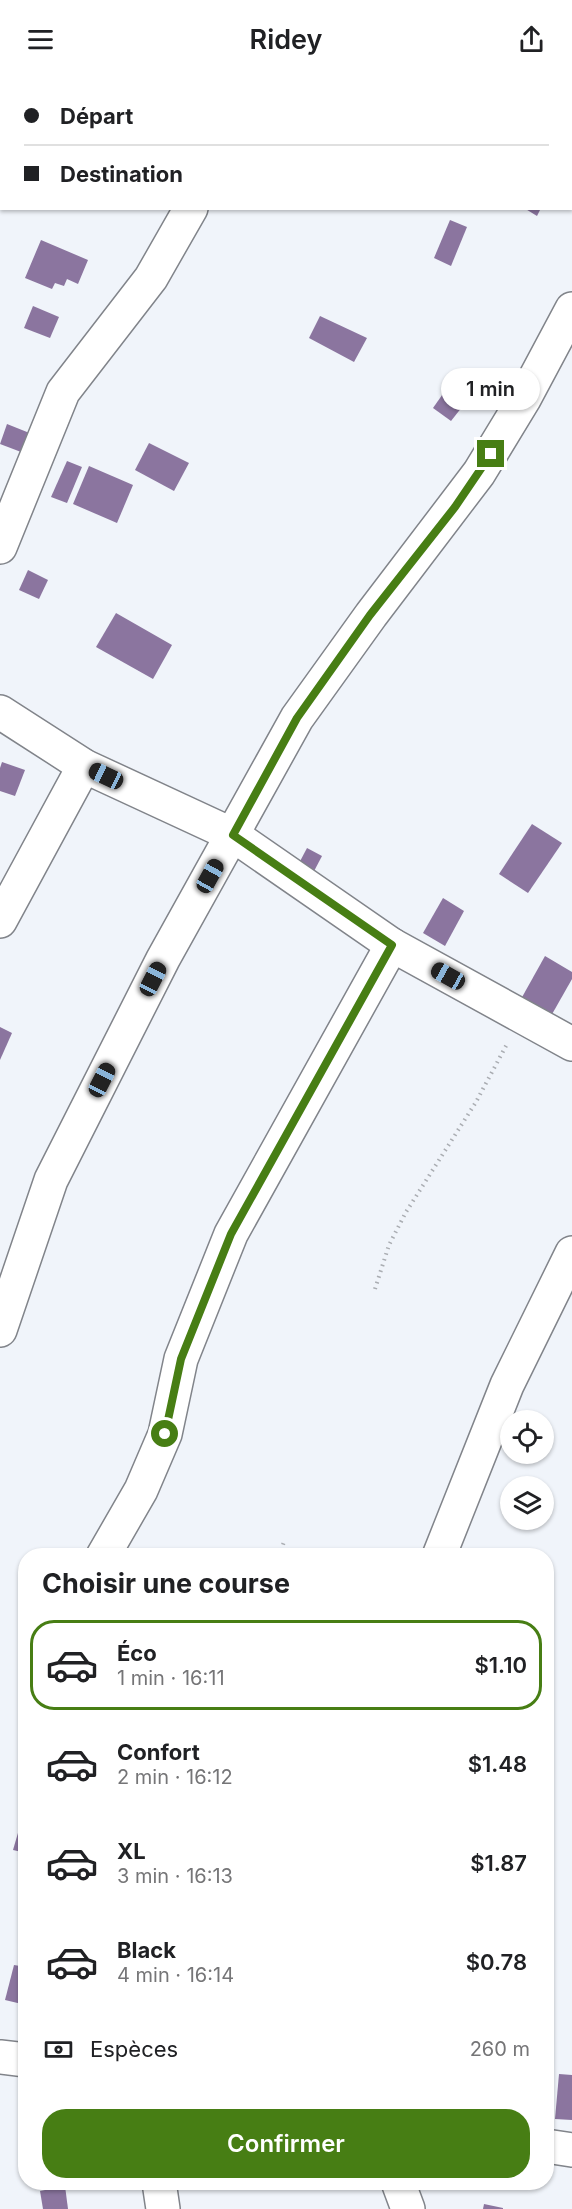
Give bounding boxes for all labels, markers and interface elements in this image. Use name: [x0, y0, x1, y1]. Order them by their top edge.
icon: menu: [24, 23, 57, 56]
text: Ridey: [250, 23, 322, 56]
icon: share: [515, 23, 548, 56]
text: Départ: [60, 103, 133, 129]
text: Destination: [60, 161, 183, 187]
callout: 1 min: [442, 367, 540, 409]
text: 1 min: [466, 377, 515, 401]
route end: [477, 440, 504, 467]
car: [86, 760, 126, 792]
car: [193, 856, 227, 896]
car: [137, 959, 169, 999]
car: [428, 959, 468, 993]
car: [86, 1060, 118, 1100]
map controls: [500, 1410, 554, 1530]
button: locate: [500, 1410, 554, 1464]
route start: [151, 1420, 178, 1447]
button: layers: [500, 1476, 554, 1530]
text: Choisir une course: [42, 1567, 290, 1600]
icon: car: [45, 1638, 99, 1692]
text: Éco: [117, 1640, 157, 1666]
text: $1.10: [475, 1652, 527, 1678]
text: 1 min · 16:11: [117, 1666, 225, 1690]
icon: car: [45, 1737, 99, 1791]
text: Confort: [117, 1739, 200, 1765]
text: $1.48: [468, 1751, 527, 1777]
text: 2 min · 16:12: [117, 1765, 233, 1789]
icon: car: [45, 1836, 99, 1890]
text: XL: [117, 1838, 146, 1864]
text: $1.87: [470, 1850, 527, 1876]
text: 3 min · 16:13: [117, 1864, 233, 1888]
icon: car: [45, 1935, 99, 1989]
text: Black: [117, 1937, 176, 1963]
text: $0.78: [466, 1949, 527, 1975]
text: 4 min · 16:14: [117, 1963, 234, 1987]
icon: cash: [42, 2033, 75, 2066]
text: Espèces: [90, 2036, 178, 2062]
text: 260 m: [470, 2037, 530, 2061]
button: Confirmer: [42, 2109, 530, 2178]

